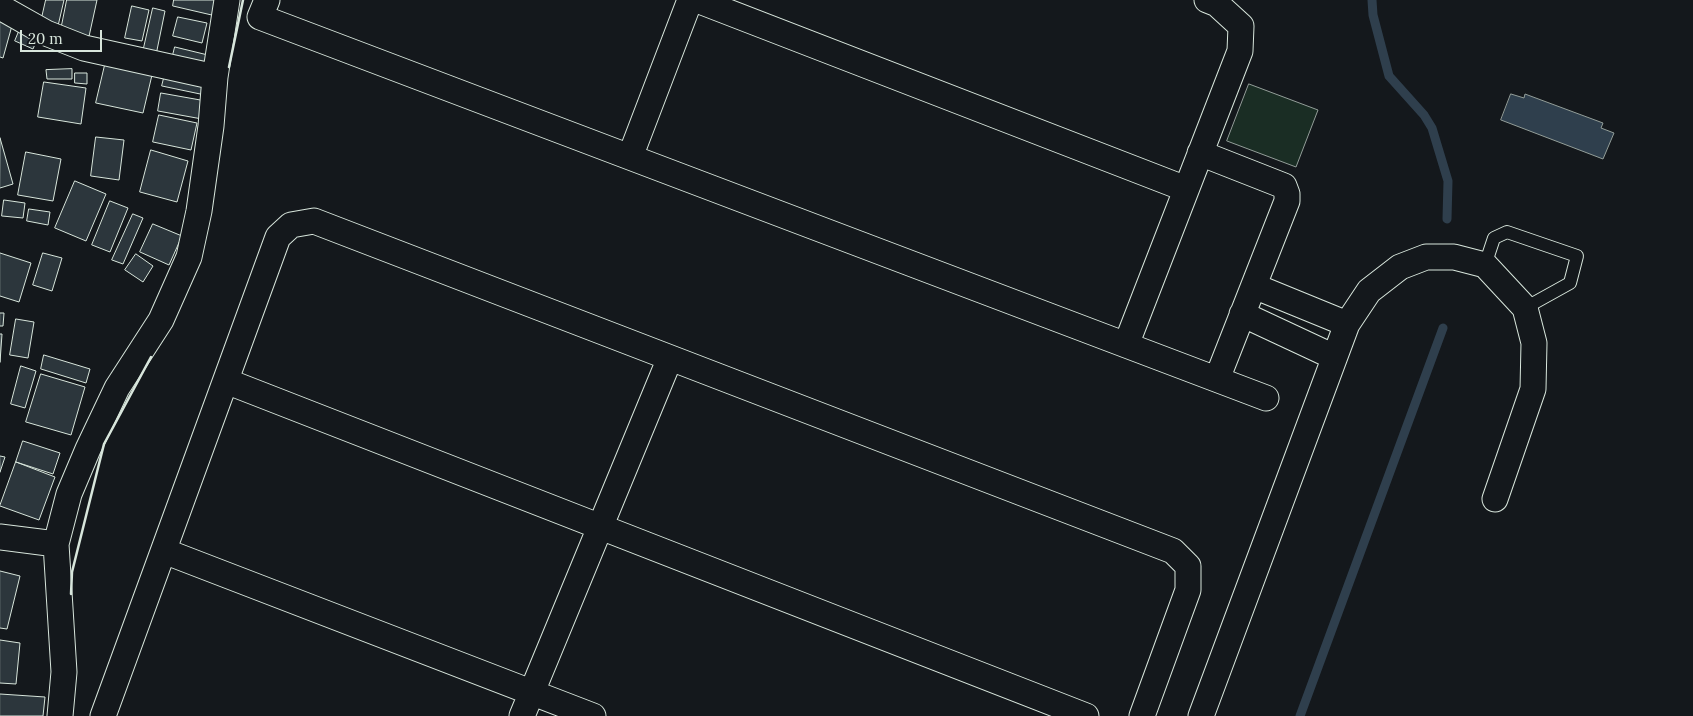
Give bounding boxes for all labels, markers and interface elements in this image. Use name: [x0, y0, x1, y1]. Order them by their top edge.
scale bar: [22, 20, 105, 52]
text: 20 m: [28, 29, 63, 48]

